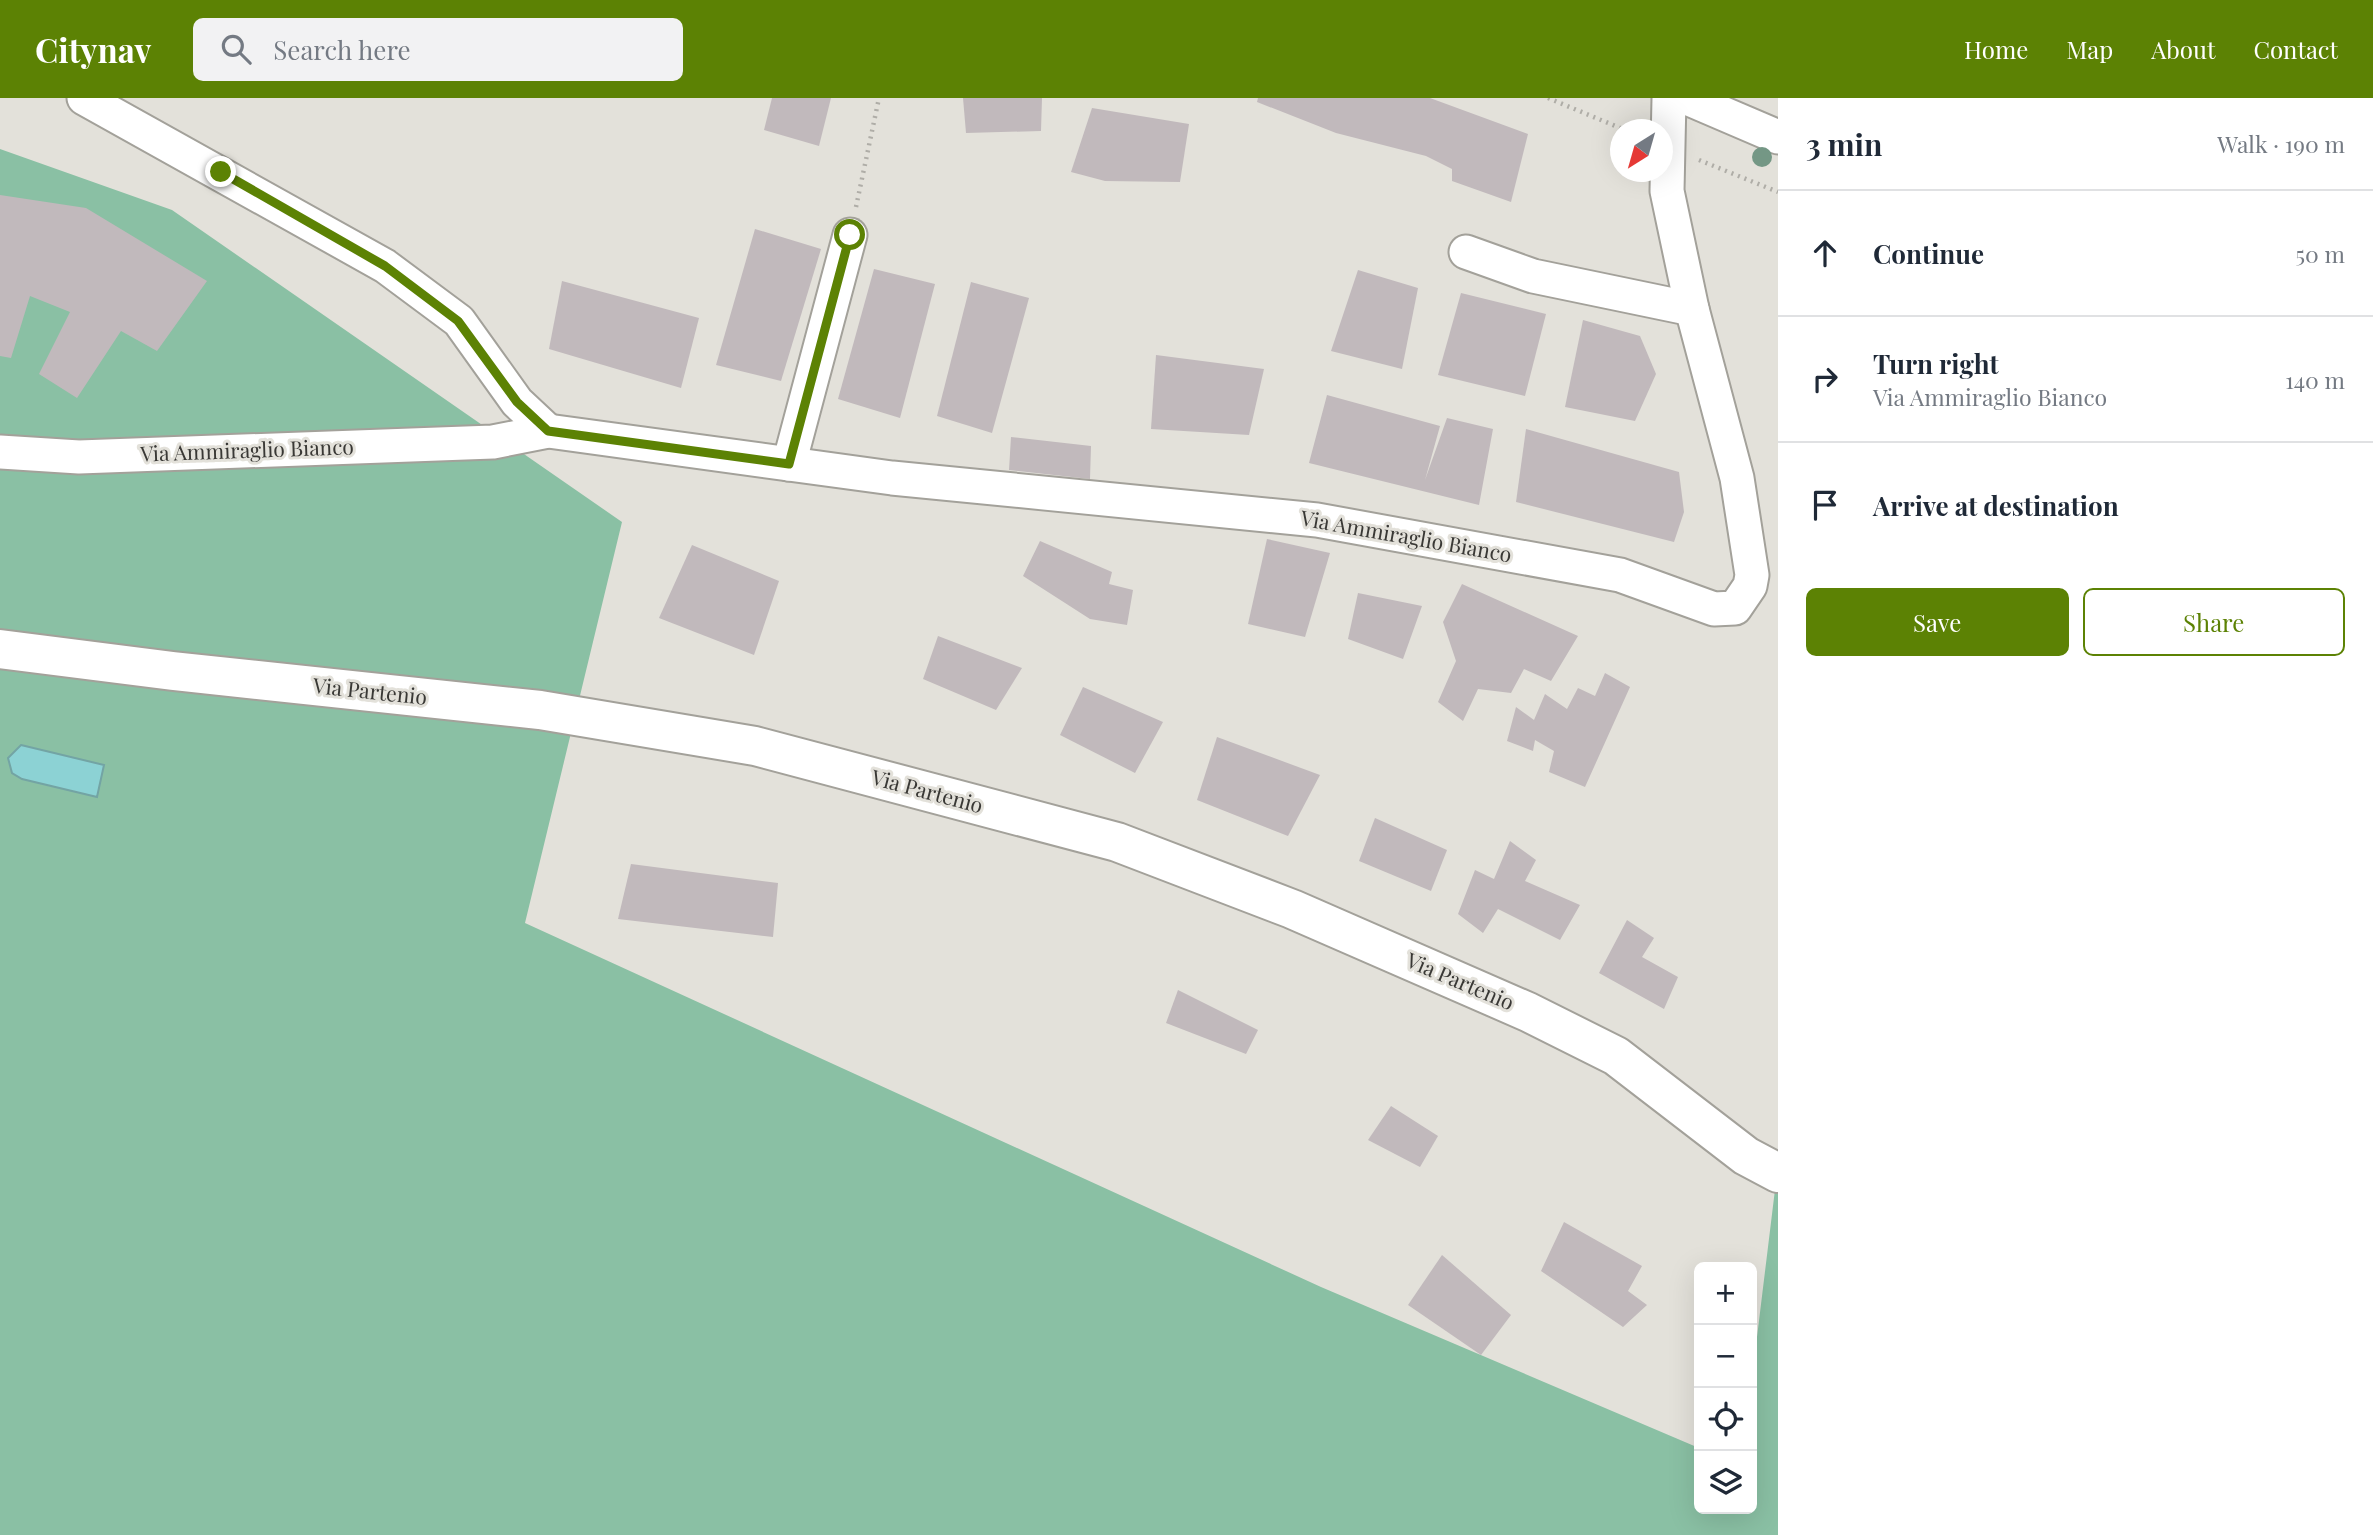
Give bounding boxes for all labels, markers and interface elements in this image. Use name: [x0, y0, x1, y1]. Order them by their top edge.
search box: [193, 18, 683, 81]
text: Citynav: [35, 27, 151, 71]
icon: search: [217, 30, 255, 68]
text: Search here: [273, 32, 411, 67]
text: Home: [1964, 33, 2028, 65]
text: Map: [2066, 33, 2113, 65]
text: About: [2151, 33, 2215, 65]
text: Contact: [2253, 33, 2338, 65]
north arrow: [1610, 119, 1673, 182]
text: 3 min: [1806, 124, 1882, 164]
text: Walk · 190 m: [2217, 128, 2345, 159]
route end: [205, 156, 236, 187]
route start: [834, 219, 865, 250]
icon: ahead: [1806, 234, 1844, 272]
text: Continue: [1873, 236, 1984, 271]
text: 50 m: [2296, 238, 2345, 269]
text: Turn right: [1873, 346, 1999, 381]
icon: right: [1806, 360, 1844, 398]
text: 140 m: [2285, 364, 2345, 395]
text: Via Ammiraglio Bianco: [1873, 381, 2107, 412]
street label: Via Ammiraglio Bianco: [139, 431, 354, 467]
icon: arrive: [1806, 486, 1844, 524]
text: Arrive at destination: [1873, 488, 2119, 523]
street label: Via Ammiraglio Bianco: [1298, 503, 1514, 567]
button: Save: [1806, 588, 2069, 656]
button: Share: [2083, 588, 2345, 656]
street label: Via Partenio: [311, 670, 429, 710]
street label: Via Partenio: [868, 761, 986, 818]
street label: Via Partenio: [1402, 945, 1519, 1015]
map controls: [1694, 1262, 1757, 1514]
button: +: [1694, 1262, 1757, 1325]
button: −: [1694, 1325, 1757, 1388]
button: locate: [1694, 1388, 1757, 1451]
button: layers: [1694, 1451, 1757, 1514]

